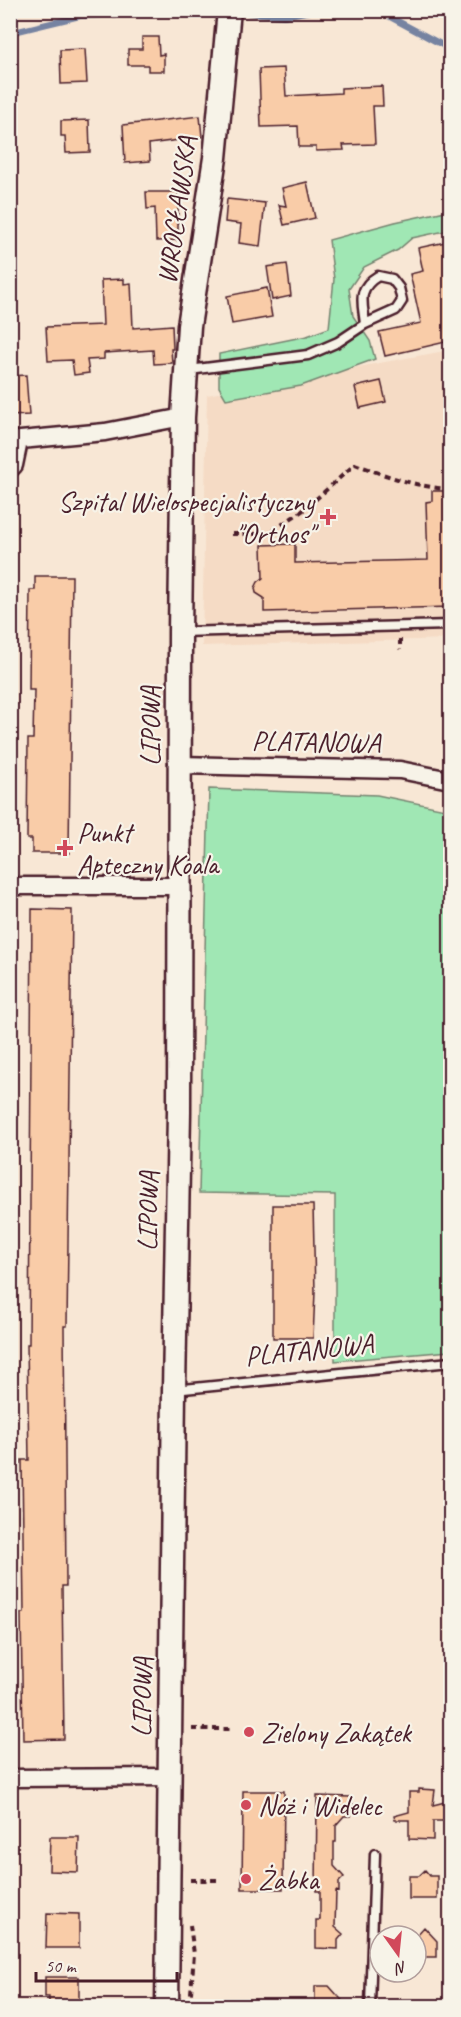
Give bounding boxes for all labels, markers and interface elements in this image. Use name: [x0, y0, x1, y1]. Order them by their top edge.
street label: WROCŁAWSKA: [149, 133, 204, 286]
place label: Szpital Wielospecjalistyczny "Orthos": [58, 484, 319, 551]
marker: Szpital Wielospecjalistyczny "Orthos": [319, 508, 337, 526]
street label: LIPOWA: [133, 685, 168, 766]
street label: PLATANOWA: [251, 723, 383, 760]
place label: Punkt Apteczny Koala: [77, 815, 221, 882]
marker: Punkt Apteczny Koala: [58, 841, 72, 855]
street label: LIPOWA: [129, 1170, 166, 1251]
street label: PLATANOWA: [243, 1325, 377, 1374]
street label: LIPOWA: [123, 1656, 160, 1737]
place label: Zielony Zakątek: [261, 1715, 413, 1750]
marker: Zielony Zakątek: [242, 1725, 256, 1739]
place label: Nóż i Widelec: [258, 1788, 384, 1823]
marker: Nóż i Widelec: [239, 1798, 253, 1812]
place label: Żabka: [258, 1862, 320, 1897]
marker: Żabka: [239, 1872, 253, 1886]
north arrow: [368, 1924, 428, 1984]
scale bar: [36, 1945, 177, 1983]
text: 50 m: [45, 1955, 78, 1977]
text: N: [391, 1957, 409, 1979]

